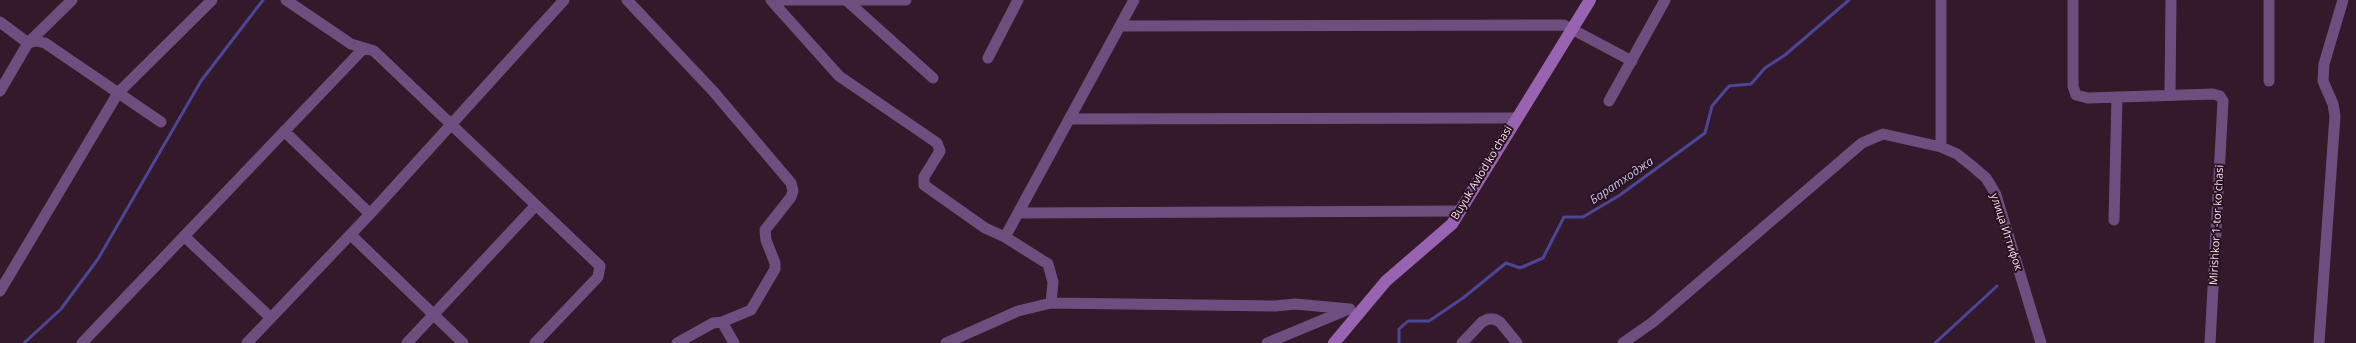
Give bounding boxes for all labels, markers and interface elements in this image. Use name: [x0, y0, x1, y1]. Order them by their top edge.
street label: Buyuk Avlod koʻchasi: [1449, 124, 1515, 222]
water label: Баратходжа: [1587, 154, 1657, 208]
street label: Mirishkor 1-tor ko'chasi: [2207, 165, 2227, 285]
street label: улица Иттифок: [1987, 192, 2025, 272]

